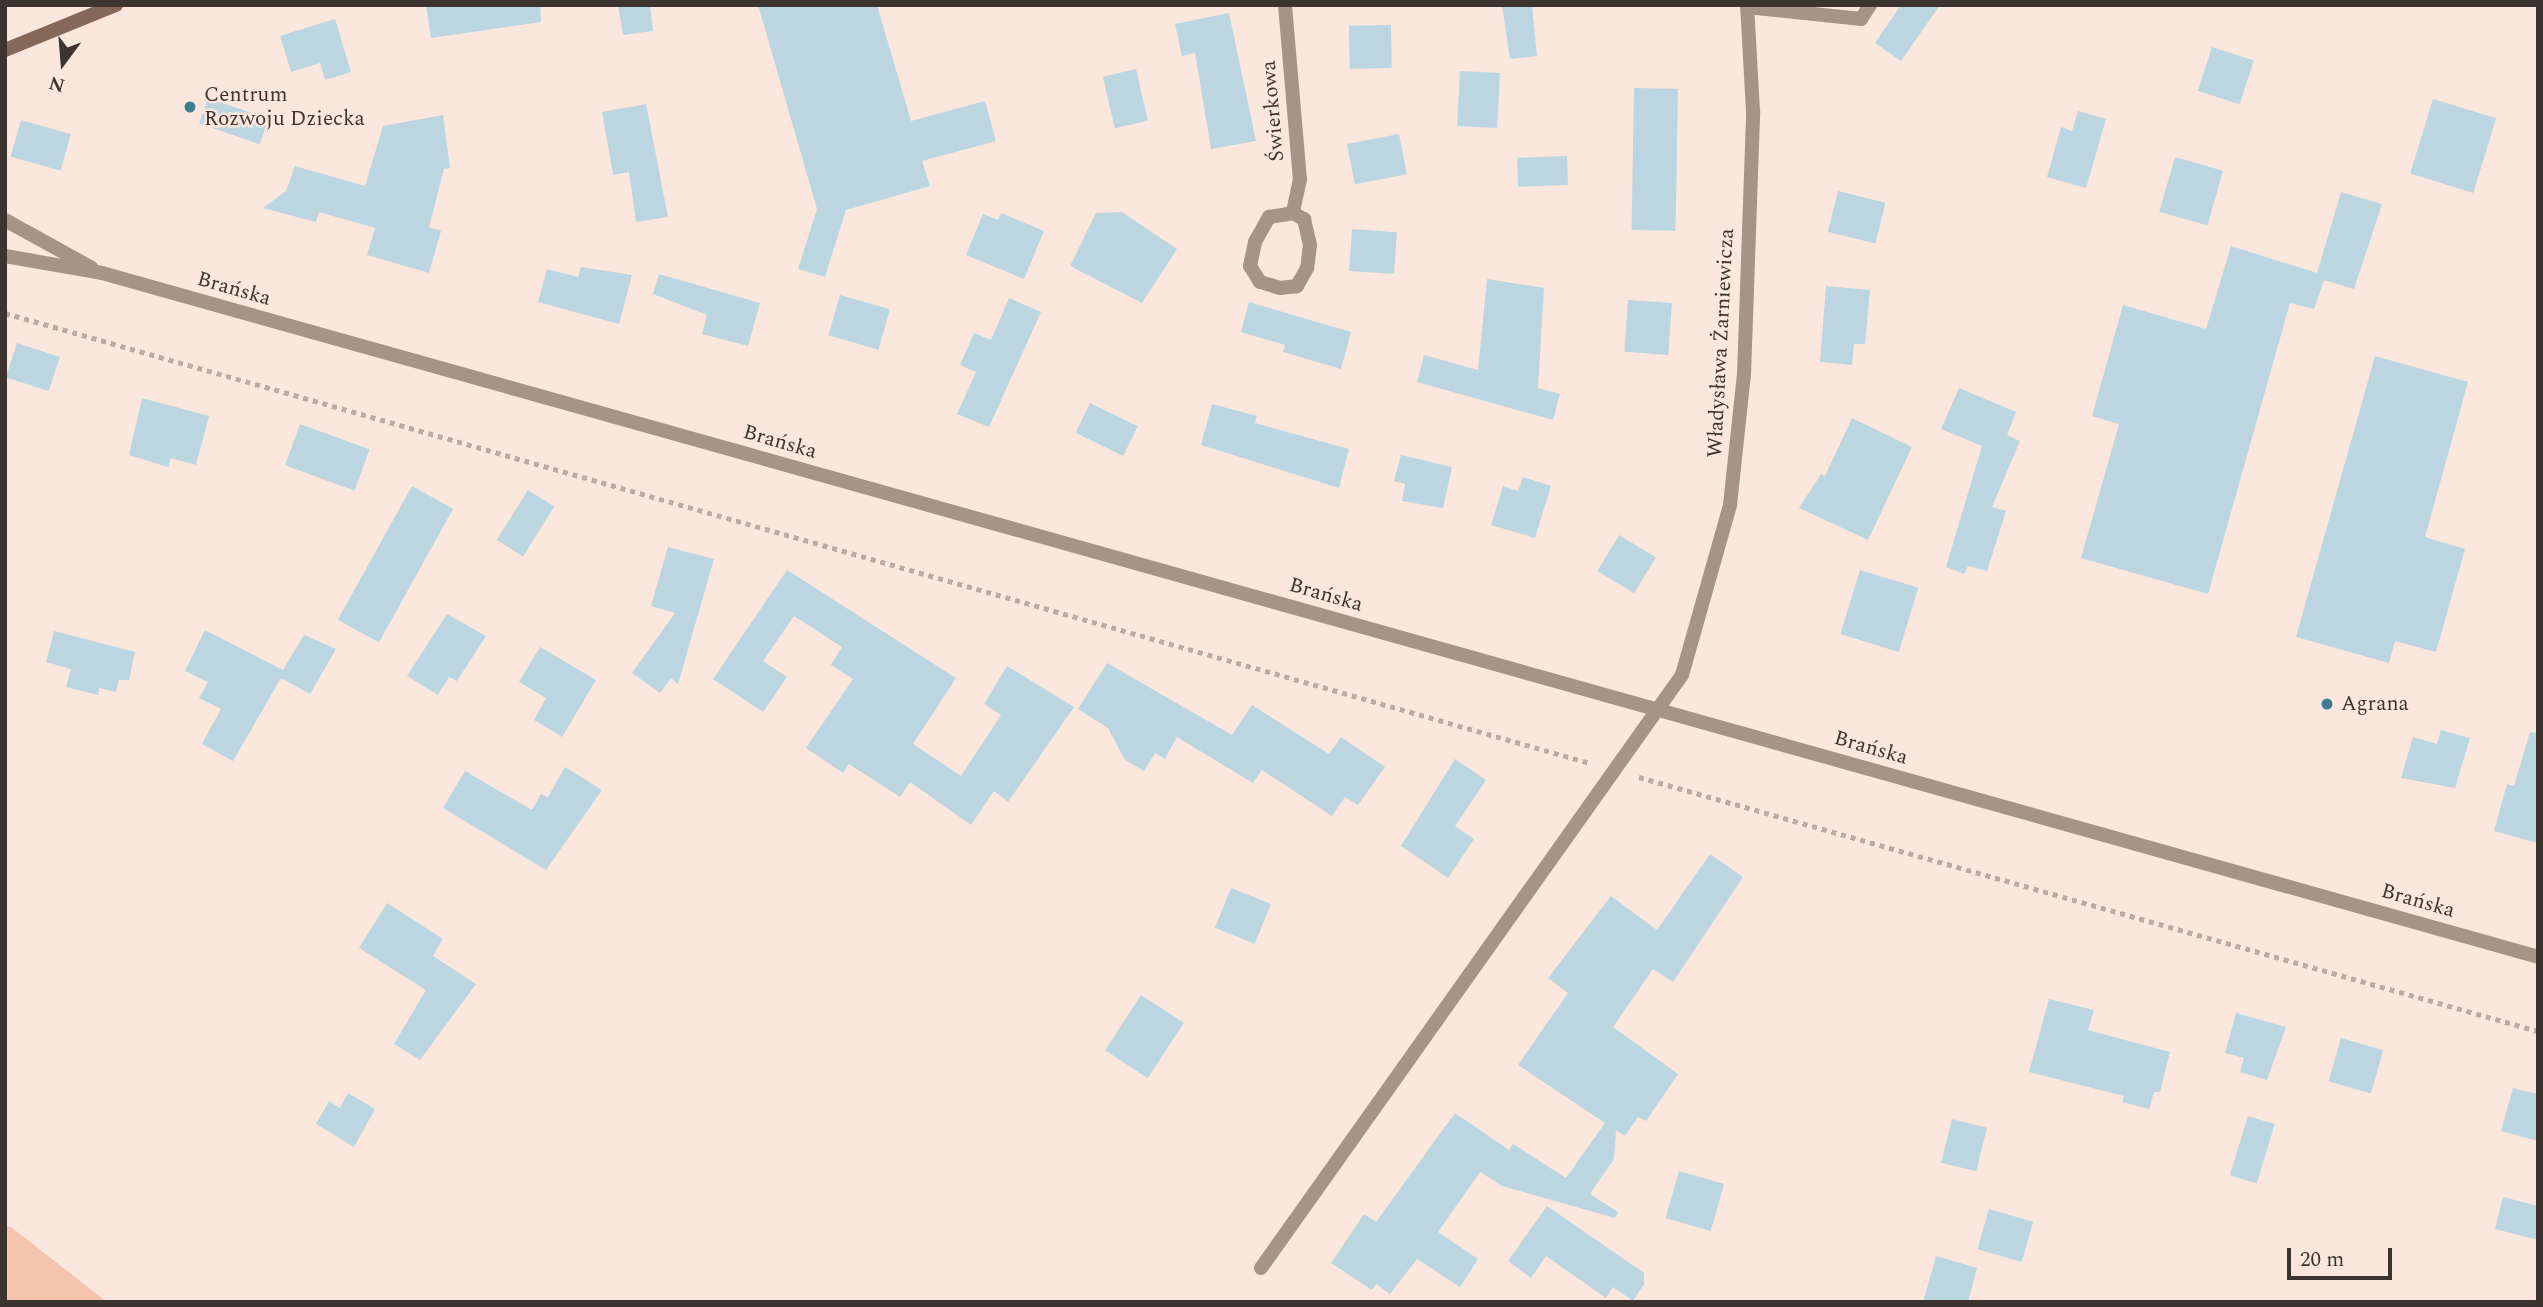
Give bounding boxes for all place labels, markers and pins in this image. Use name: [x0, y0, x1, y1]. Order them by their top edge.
place label: Centrum Rozwoju Dziecka: [204, 82, 365, 132]
marker: Centrum Rozwoju Dziecka: [182, 99, 198, 115]
place label: Agrana: [2341, 691, 2409, 717]
marker: Agrana: [2319, 696, 2335, 712]

